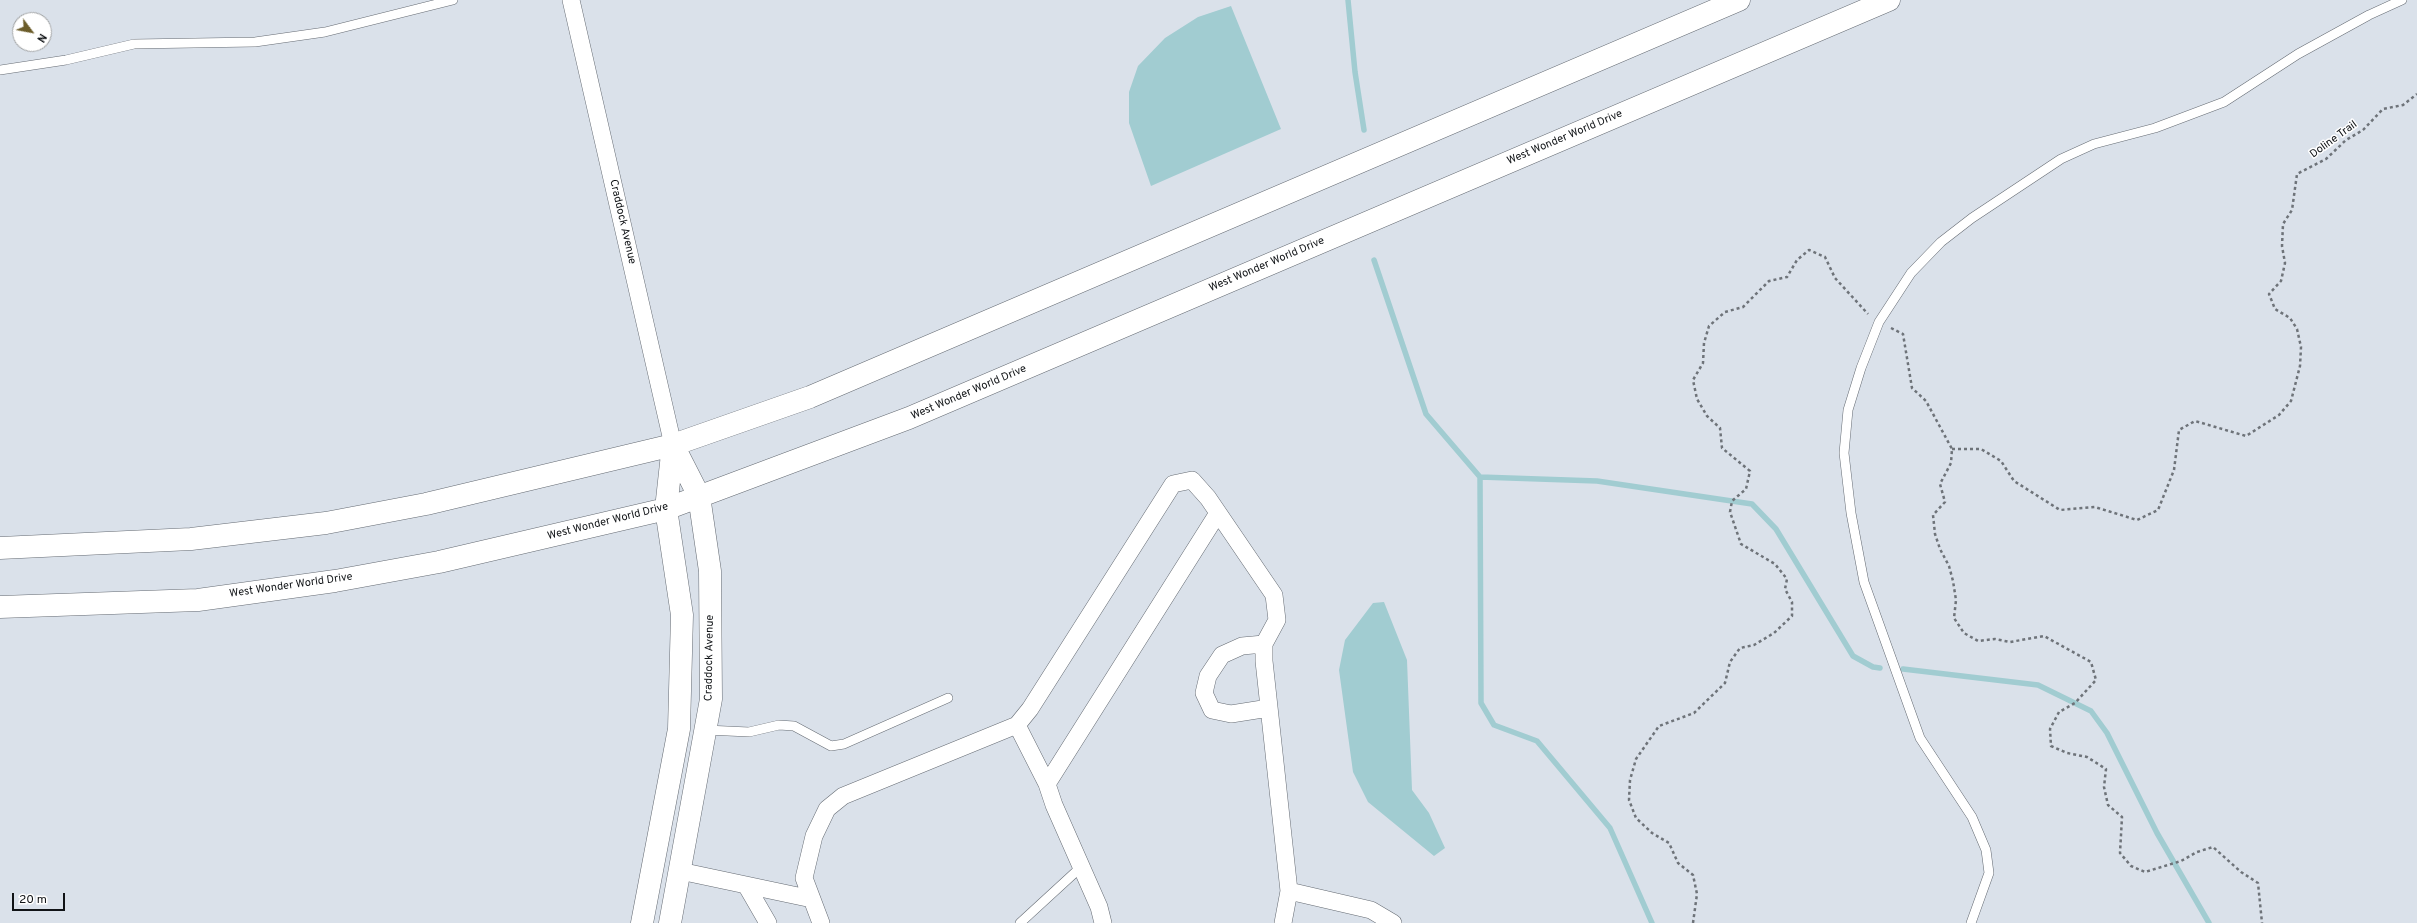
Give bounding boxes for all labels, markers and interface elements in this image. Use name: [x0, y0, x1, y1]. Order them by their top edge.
north arrow: [12, 12, 52, 52]
text: N: [33, 31, 49, 45]
street label: West Wonder World Drive: [1505, 108, 1625, 168]
street label: Doline Trail: [2308, 118, 2360, 162]
street label: Craddock Avenue: [606, 178, 638, 266]
street label: West Wonder World Drive: [1207, 235, 1327, 295]
street label: West Wonder World Drive: [909, 363, 1029, 423]
street label: West Wonder World Drive: [546, 501, 670, 543]
street label: West Wonder World Drive: [229, 571, 353, 601]
street label: Craddock Avenue: [703, 615, 717, 701]
scale bar: [14, 885, 67, 911]
text: 20 m: [19, 892, 47, 908]

